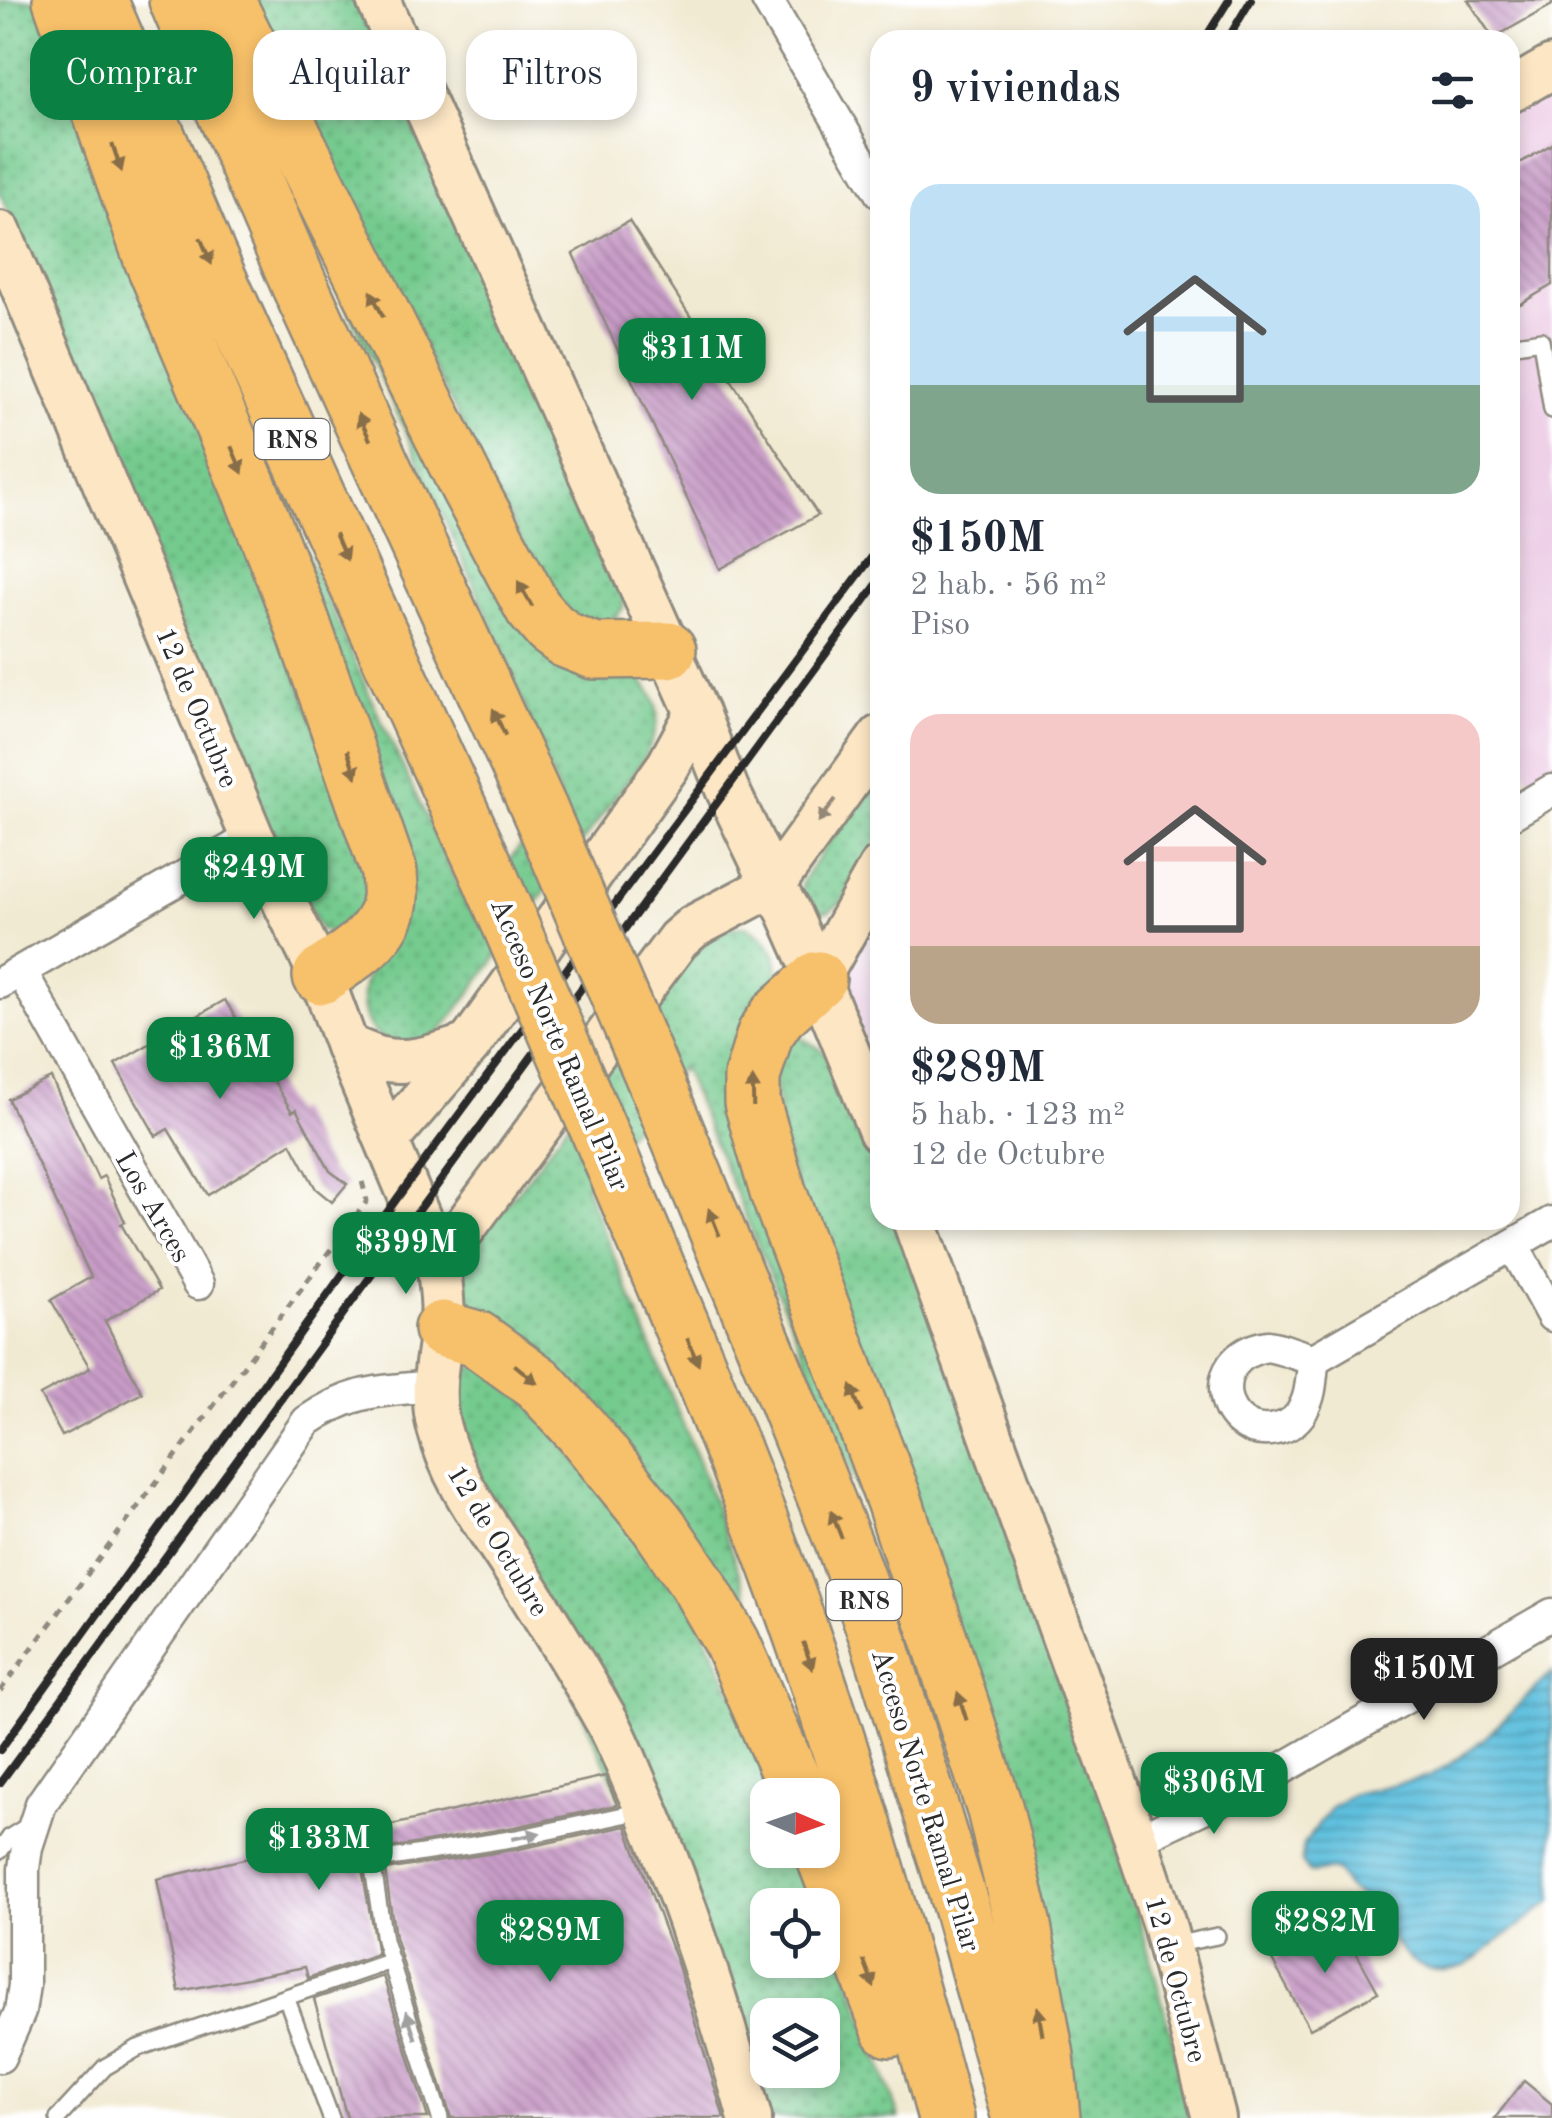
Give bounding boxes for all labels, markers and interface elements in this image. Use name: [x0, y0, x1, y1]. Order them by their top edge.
chip: Comprar: [30, 30, 233, 120]
chip: Alquilar: [253, 30, 446, 120]
chip: Filtros: [466, 30, 637, 120]
icon: filters: [1425, 63, 1480, 118]
text: 9 viviendas: [910, 69, 1121, 111]
one-way arrow: [110, 143, 125, 173]
one-way arrow: [198, 236, 214, 266]
icon: home: [1105, 249, 1285, 429]
one-way arrow: [369, 289, 386, 318]
pin: $311M: [622, 318, 762, 403]
text: $311M: [641, 334, 743, 366]
one-way arrow: [356, 412, 372, 442]
road number: RN8: [254, 419, 330, 459]
one-way arrow: [229, 445, 245, 475]
text: $150M: [910, 519, 1045, 561]
one-way arrow: [332, 533, 349, 562]
text: 2 hab. · 56 m²: [910, 570, 1107, 602]
one-way arrow: [516, 579, 533, 608]
text: Piso: [910, 610, 970, 642]
street label: 12 de Octubre: [149, 624, 242, 792]
one-way arrow: [491, 707, 508, 736]
one-way arrow: [345, 749, 360, 779]
icon: home: [1105, 779, 1285, 959]
one-way arrow: [817, 798, 837, 824]
pin: $249M: [184, 837, 324, 922]
text: $249M: [203, 853, 305, 885]
street label: Acceso Norte Ramal Pilar: [484, 895, 633, 1196]
pin: $136M: [150, 1017, 290, 1102]
text: $136M: [169, 1033, 271, 1065]
text: $289M: [910, 1049, 1045, 1091]
one-way arrow: [745, 1076, 761, 1107]
text: 5 hab. · 123 m²: [910, 1100, 1125, 1132]
text: 12 de Octubre: [910, 1140, 1105, 1172]
street label: Los Arces: [109, 1147, 194, 1268]
one-way arrow: [706, 1208, 722, 1237]
pin: $399M: [336, 1212, 476, 1297]
text: $399M: [355, 1228, 457, 1260]
one-way arrow: [685, 1337, 701, 1367]
one-way arrow: [514, 1363, 539, 1385]
one-way arrow: [848, 1384, 863, 1414]
street label: 12 de Octubre: [440, 1461, 552, 1622]
one-way arrow: [828, 1508, 844, 1538]
road number: RN8: [826, 1580, 902, 1620]
pin: $150M: [1354, 1638, 1494, 1723]
one-way arrow: [802, 1641, 817, 1671]
street label: Acceso Norte Ramal Pilar: [865, 1646, 984, 1956]
text: $150M: [1373, 1654, 1475, 1686]
one-way arrow: [954, 1691, 969, 1721]
pin: $306M: [1144, 1752, 1284, 1837]
text: $306M: [1163, 1768, 1265, 1800]
north arrow: [750, 1778, 840, 1868]
map controls: [750, 1778, 840, 2088]
pin: $133M: [249, 1808, 389, 1893]
text: $133M: [268, 1824, 370, 1856]
one-way arrow: [511, 1828, 542, 1843]
button: locate: [750, 1888, 840, 1978]
pin: $282M: [1255, 1891, 1395, 1976]
street label: 12 de Octubre: [1138, 1894, 1210, 2066]
pin: $289M: [480, 1900, 620, 1985]
text: $282M: [1274, 1907, 1376, 1939]
text: $289M: [499, 1916, 601, 1948]
one-way arrow: [862, 1959, 877, 1989]
button: layers: [750, 1998, 840, 2088]
one-way arrow: [1032, 2005, 1047, 2037]
one-way arrow: [403, 2009, 418, 2040]

